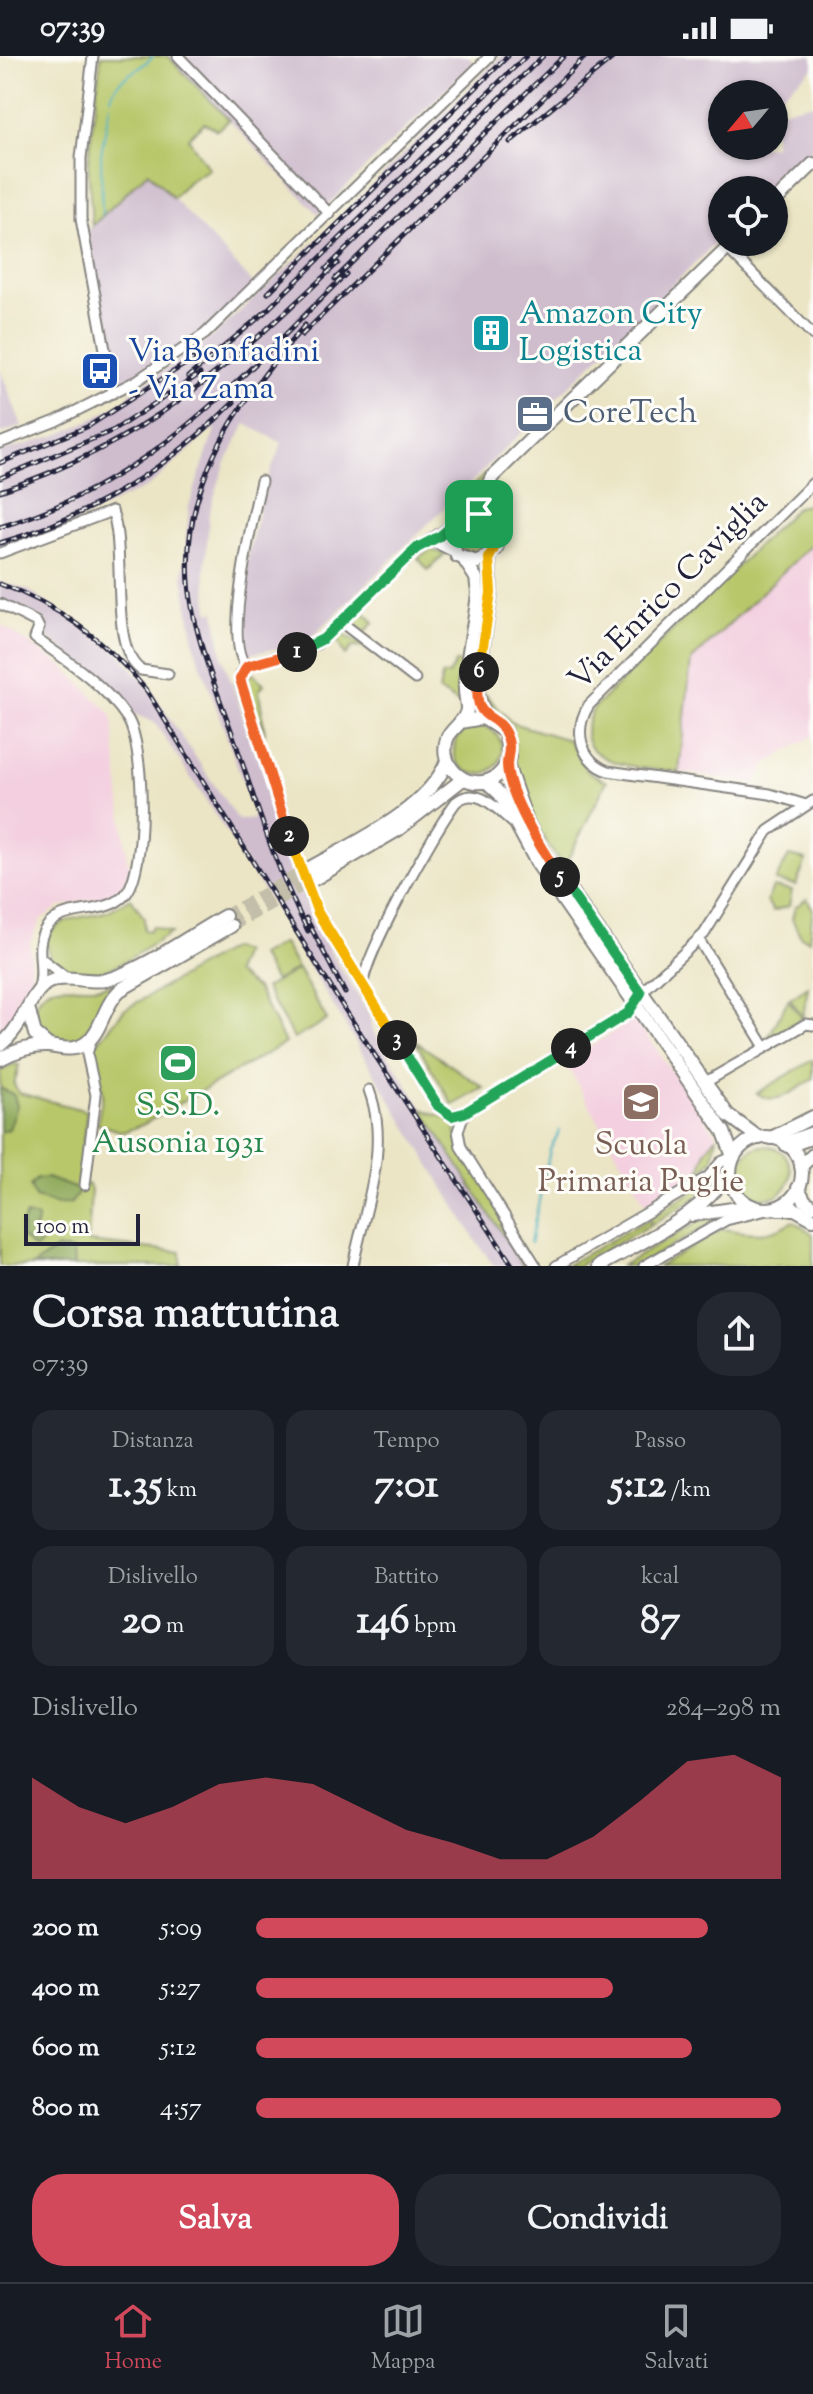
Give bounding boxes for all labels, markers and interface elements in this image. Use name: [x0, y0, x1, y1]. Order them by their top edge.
text: 07:39: [40, 7, 105, 50]
north arrow: [708, 80, 788, 160]
map controls: [708, 80, 788, 256]
button: locate: [708, 176, 788, 256]
place label: Amazon City Logistica: [519, 292, 703, 375]
building icon: Amazon City Logistica: [470, 312, 512, 354]
place label: Via Bonfadini - Via Zama: [128, 330, 320, 413]
bus stop icon: Via Bonfadini - Via Zama: [79, 350, 121, 392]
place label: CoreTech: [563, 391, 697, 437]
office icon: CoreTech: [514, 393, 556, 435]
pin: [445, 480, 513, 548]
street label: Via Enrico Caviglia: [559, 482, 779, 702]
icon: arrive: [457, 492, 501, 536]
pin: 1: [277, 632, 317, 672]
text: 1: [293, 636, 301, 668]
pin: 6: [459, 652, 499, 692]
text: 6: [474, 656, 484, 688]
pin: 2: [269, 816, 309, 856]
text: 2: [284, 820, 294, 852]
pin: 5: [540, 857, 580, 897]
text: 5: [556, 861, 564, 893]
pin: 3: [377, 1020, 417, 1060]
text: 3: [393, 1024, 401, 1056]
pin: 4: [551, 1028, 591, 1068]
text: 4: [565, 1032, 577, 1064]
sports icon: S.S.D. Ausonia 1931: [157, 1042, 199, 1084]
school or university icon: Scuola Primaria Puglie: [620, 1081, 662, 1123]
place label: S.S.D. Ausonia 1931: [92, 1084, 265, 1167]
place label: Scuola Primaria Puglie: [538, 1123, 744, 1206]
scale bar: [24, 1210, 140, 1246]
text: 100 m: [36, 1212, 89, 1244]
text: Corsa mattutina: [32, 1284, 339, 1347]
button: share: [697, 1292, 781, 1376]
text: 07:39: [32, 1346, 88, 1383]
text: Distanza: [112, 1426, 194, 1458]
text: Tempo: [373, 1426, 440, 1458]
text: Passo: [634, 1426, 686, 1458]
text: 1.35: [109, 1458, 162, 1515]
text: 7:01: [374, 1458, 439, 1515]
text: 5:12: [610, 1458, 666, 1515]
text: km: [162, 1475, 197, 1507]
text: /km: [666, 1475, 711, 1507]
text: Dislivello: [108, 1562, 198, 1594]
text: Battito: [374, 1562, 439, 1594]
text: kcal: [641, 1562, 679, 1594]
text: 20: [121, 1594, 161, 1651]
text: 146: [356, 1594, 410, 1651]
text: 87: [640, 1594, 680, 1651]
text: m: [161, 1611, 184, 1643]
text: bpm: [410, 1611, 457, 1643]
text: Dislivello: [32, 1690, 138, 1727]
text: 284–298 m: [666, 1690, 781, 1727]
text: 200 m: [32, 1910, 99, 1947]
text: 5:09: [160, 1910, 202, 1947]
text: 400 m: [32, 1970, 99, 2007]
text: 5:27: [160, 1970, 201, 2007]
text: 600 m: [32, 2030, 99, 2067]
text: 5:12: [160, 2030, 197, 2067]
text: 800 m: [32, 2090, 100, 2127]
text: 4:57: [160, 2090, 202, 2127]
button: Salva: [32, 2174, 399, 2266]
button: Condividi: [415, 2174, 781, 2266]
tab: Home: [104, 2299, 162, 2379]
tab: Mappa: [371, 2299, 435, 2379]
tab: Salvati: [644, 2299, 709, 2379]

